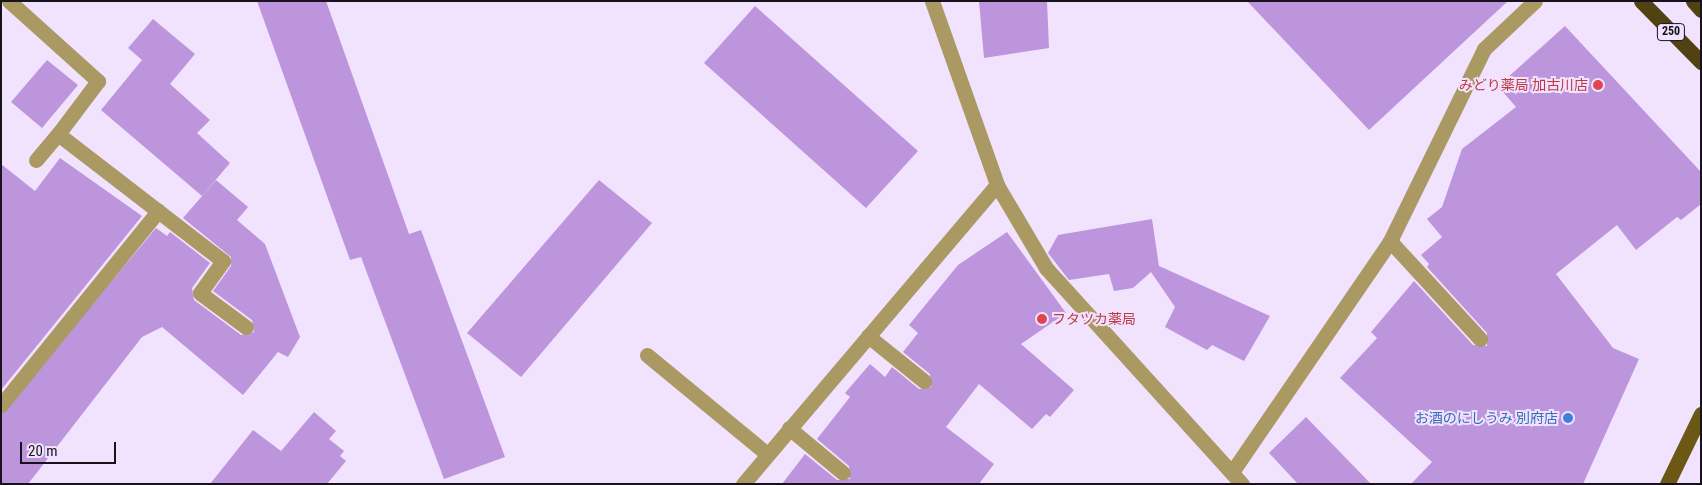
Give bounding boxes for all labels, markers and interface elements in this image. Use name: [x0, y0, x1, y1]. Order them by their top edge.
road number: 250: [1656, 22, 1686, 42]
place label: みどり薬局 加古川店: [1459, 77, 1588, 93]
marker: みどり薬局 加古川店: [1592, 79, 1604, 91]
place label: フタツカ薬局: [1052, 311, 1136, 327]
marker: フタツカ薬局: [1036, 313, 1048, 325]
place label: お酒のにしうみ 別府店: [1415, 410, 1558, 426]
marker: お酒のにしうみ 別府店: [1562, 412, 1574, 424]
scale bar: [22, 432, 119, 464]
text: 20 m: [28, 442, 58, 460]

